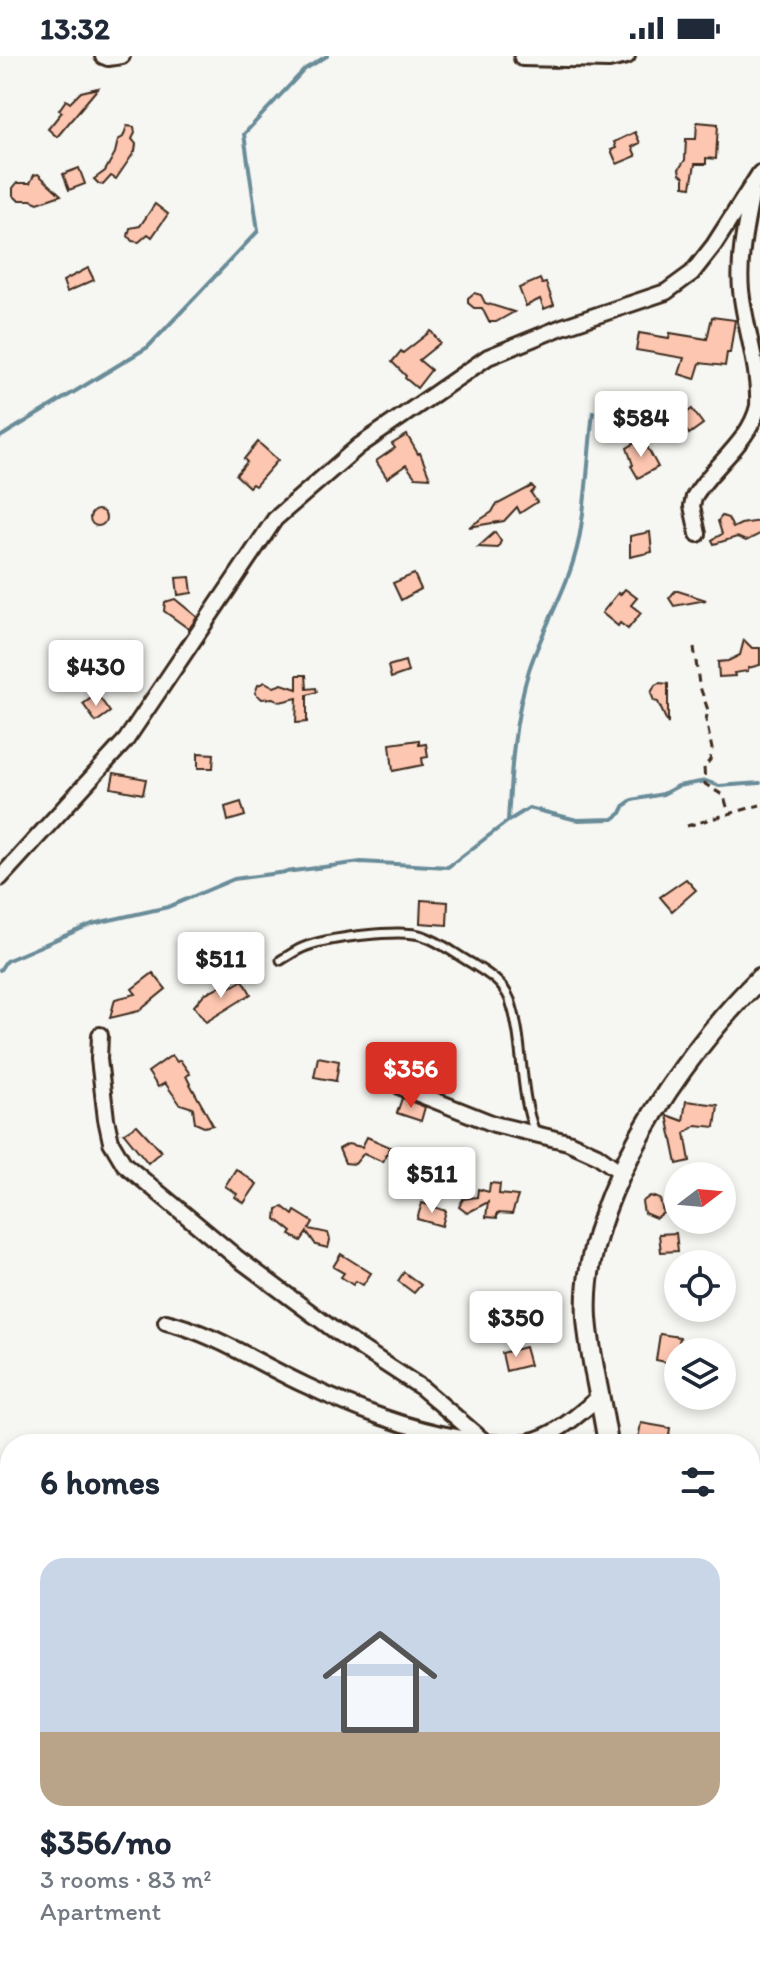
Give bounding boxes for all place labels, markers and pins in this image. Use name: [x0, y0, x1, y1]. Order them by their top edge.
pin: $584: [594, 391, 688, 459]
pin: $430: [49, 640, 143, 708]
pin: $511: [174, 932, 268, 1000]
pin: $356: [364, 1042, 458, 1110]
pin: $511: [385, 1147, 479, 1215]
pin: $350: [469, 1291, 563, 1359]

